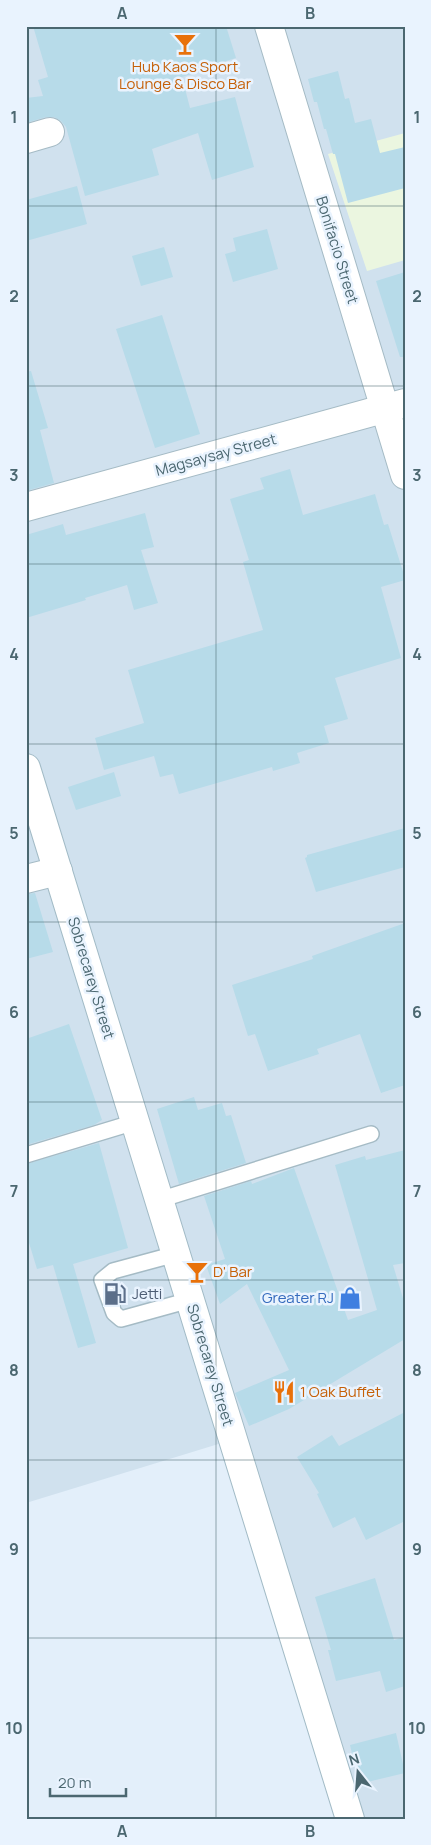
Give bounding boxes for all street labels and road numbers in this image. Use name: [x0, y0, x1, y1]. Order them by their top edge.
street label: Bonifacio Street: [311, 194, 364, 306]
street label: Magsaysay Street: [153, 428, 279, 481]
street label: Sobrecarey Street: [63, 914, 120, 1041]
street label: Sobrecarey Street: [182, 1301, 239, 1428]

